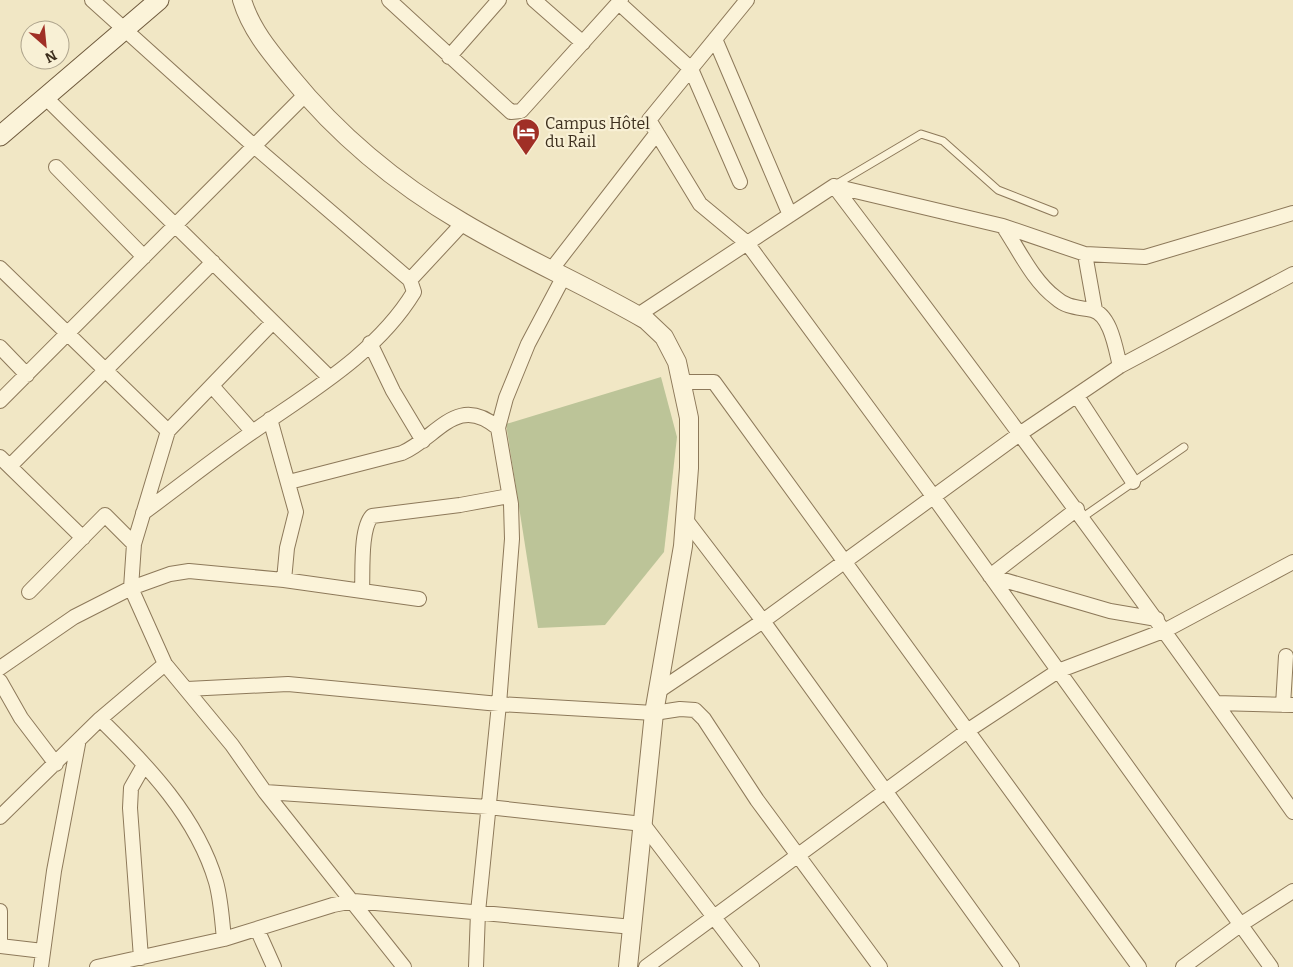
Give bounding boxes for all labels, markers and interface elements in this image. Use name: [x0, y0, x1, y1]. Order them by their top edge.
north arrow: [20, 20, 70, 70]
text: N: [42, 46, 59, 66]
place label: Campus Hôtel du Rail: [545, 114, 650, 151]
hotel icon: Campus Hôtel du Rail: [511, 117, 541, 156]

